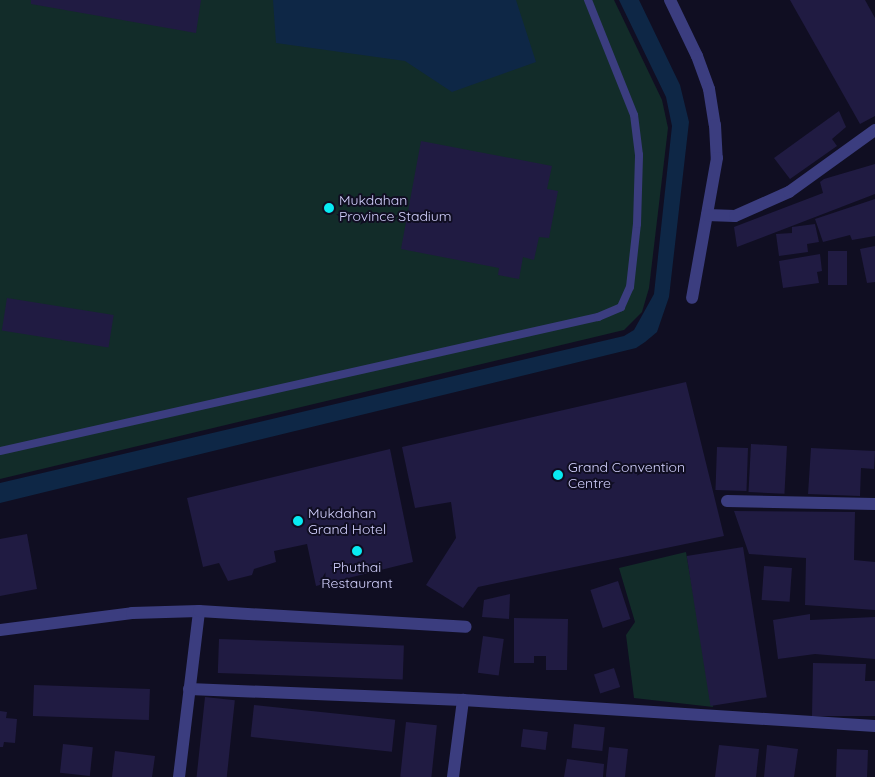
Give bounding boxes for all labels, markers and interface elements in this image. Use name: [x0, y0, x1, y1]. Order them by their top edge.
place label: Mukdahan Province Stadium: [339, 192, 452, 224]
marker: Mukdahan Province Stadium: [323, 202, 335, 214]
place label: Grand Convention Centre: [568, 459, 685, 492]
marker: Grand Convention Centre: [552, 469, 564, 481]
place label: Mukdahan Grand Hotel: [308, 505, 386, 538]
marker: Mukdahan Grand Hotel: [292, 515, 304, 527]
marker: Phuthai Restaurant: [351, 545, 363, 557]
place label: Phuthai Restaurant: [321, 559, 393, 592]

